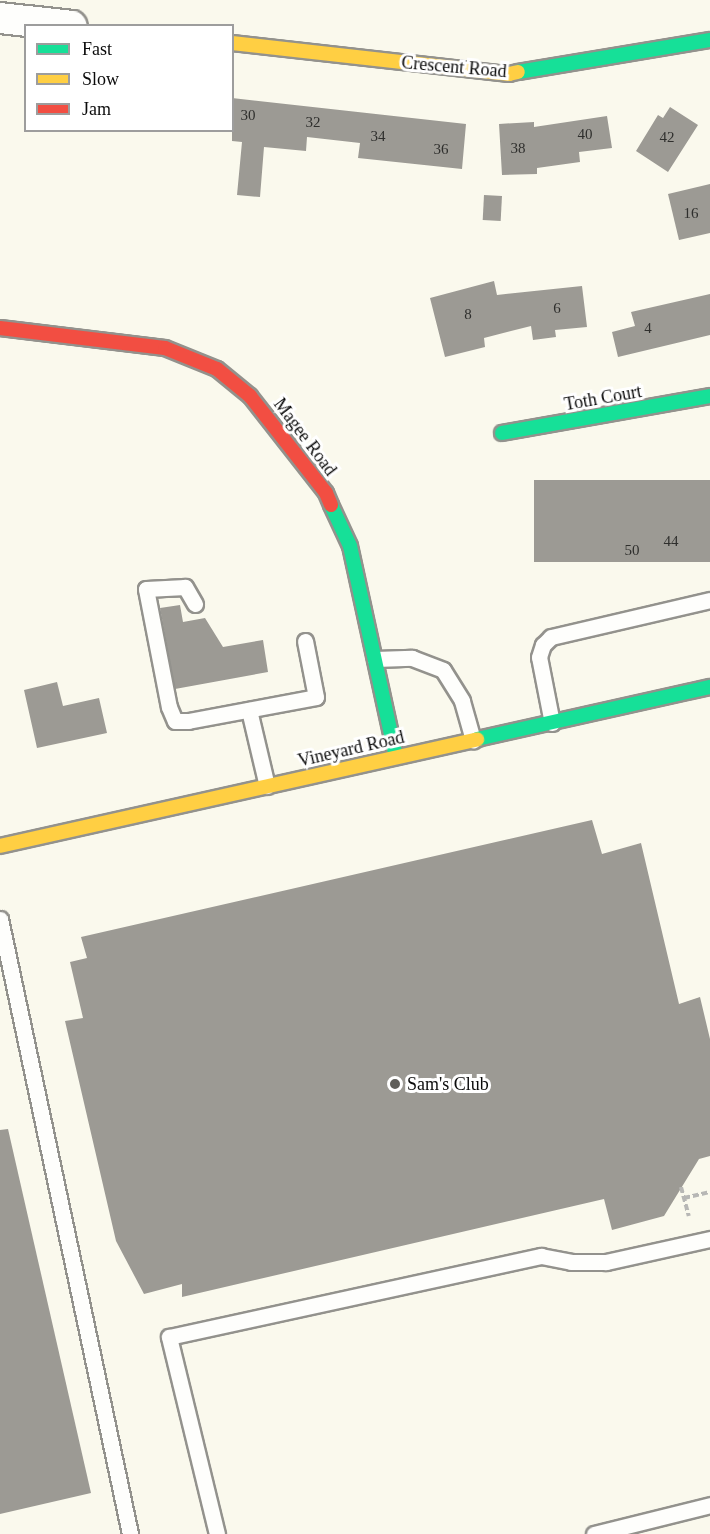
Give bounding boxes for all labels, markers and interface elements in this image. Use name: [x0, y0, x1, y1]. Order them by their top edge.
legend: [24, 24, 234, 132]
text: Fast: [82, 39, 112, 59]
street label: Crescent Road: [401, 52, 507, 82]
text: Slow: [82, 69, 119, 89]
text: Jam: [82, 99, 111, 119]
house number: 30: [240, 107, 256, 125]
house number: 32: [306, 114, 320, 132]
house number: 40: [578, 126, 592, 144]
house number: 34: [370, 128, 386, 146]
house number: 42: [660, 129, 674, 147]
house number: 38: [510, 140, 526, 158]
house number: 36: [434, 141, 448, 159]
house number: 16: [684, 205, 698, 223]
house number: 6: [553, 300, 561, 318]
house number: 8: [464, 306, 472, 324]
house number: 4: [644, 320, 652, 338]
street label: Toth Court: [563, 381, 643, 415]
street label: Magee Road: [269, 394, 341, 480]
house number: 44: [664, 533, 678, 551]
house number: 50: [624, 542, 640, 560]
street label: Vineyard Road: [296, 726, 406, 772]
place label: Sam's Club: [407, 1073, 489, 1095]
marker: Sam's Club: [388, 1077, 402, 1091]

